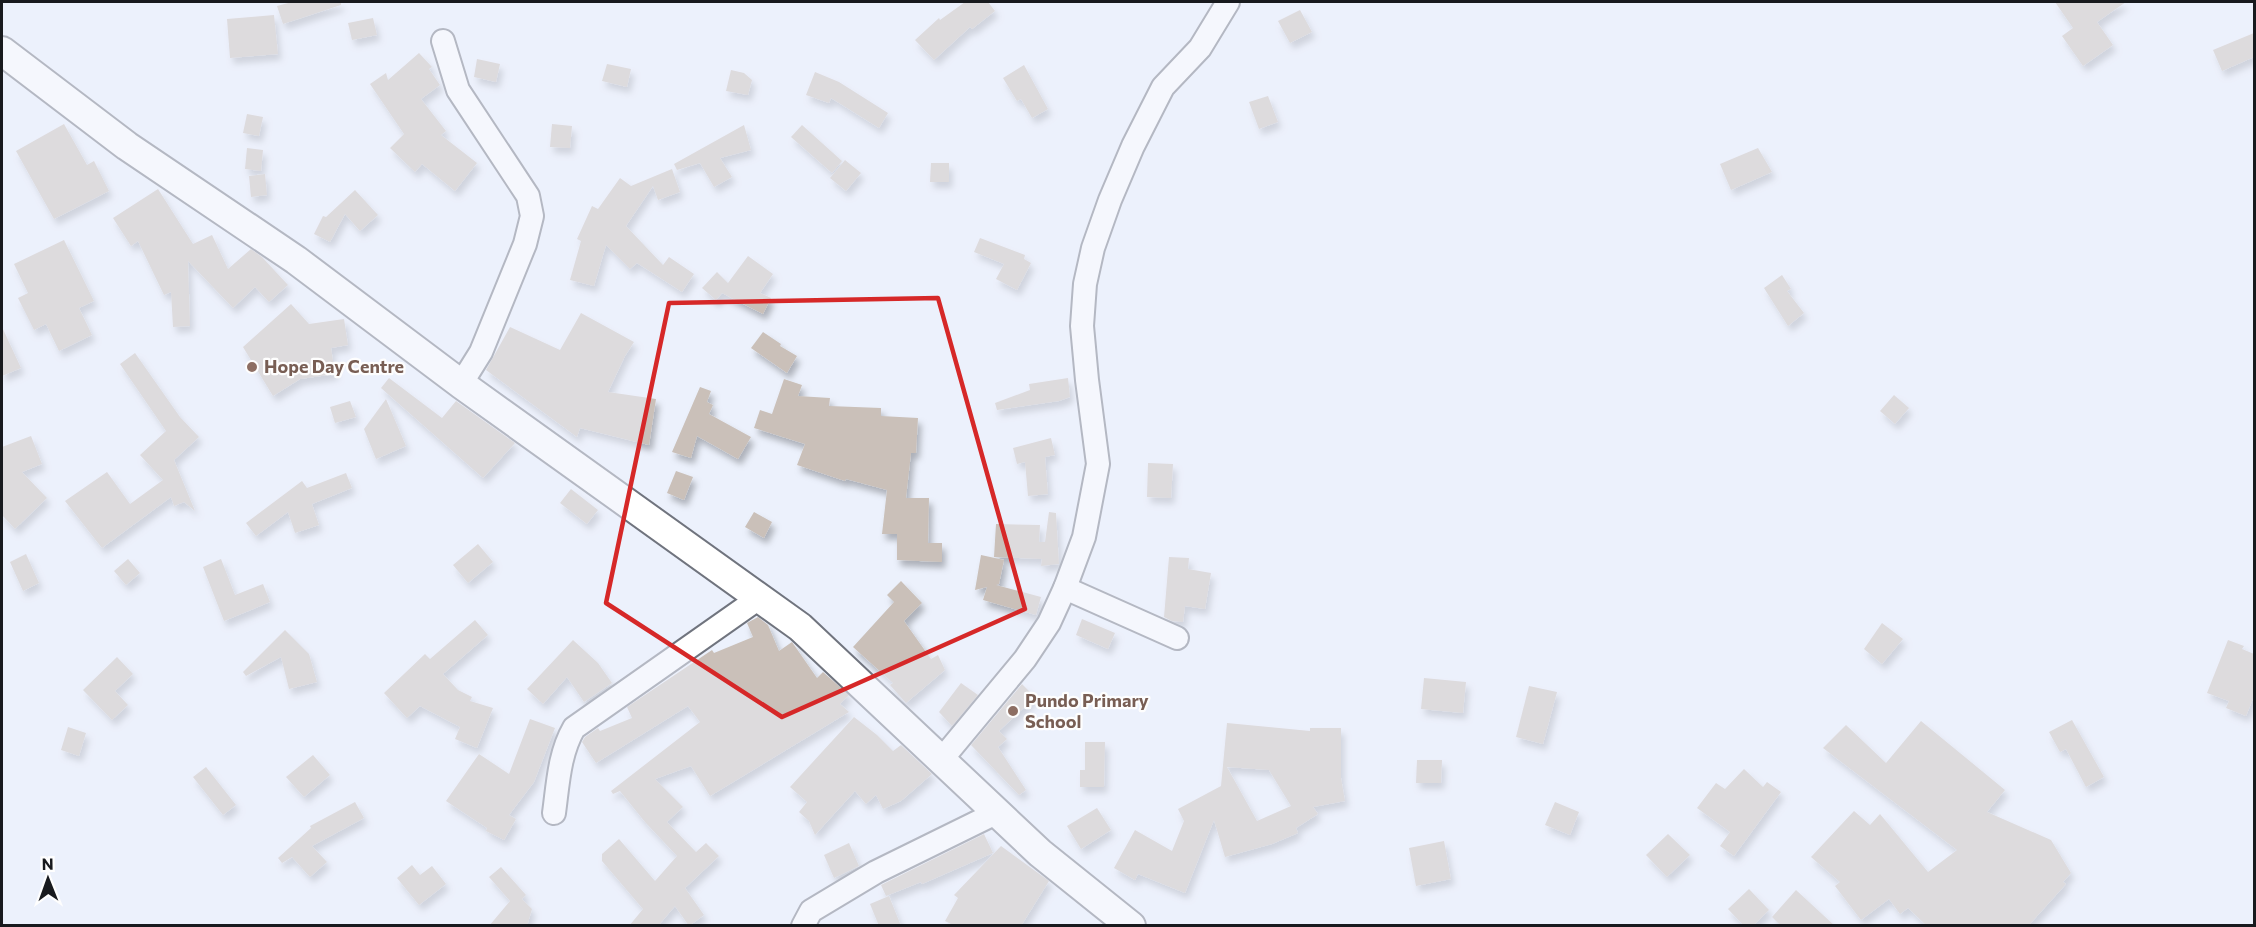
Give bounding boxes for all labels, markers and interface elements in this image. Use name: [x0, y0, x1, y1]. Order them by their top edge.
place label: Hope Day Centre: [264, 355, 404, 377]
marker: Hope Day Centre: [245, 360, 259, 374]
place label: Pundo Primary School: [1025, 689, 1149, 732]
marker: Pundo Primary School: [1006, 704, 1020, 718]
north arrow: [18, 849, 78, 909]
text: N: [42, 854, 54, 873]

